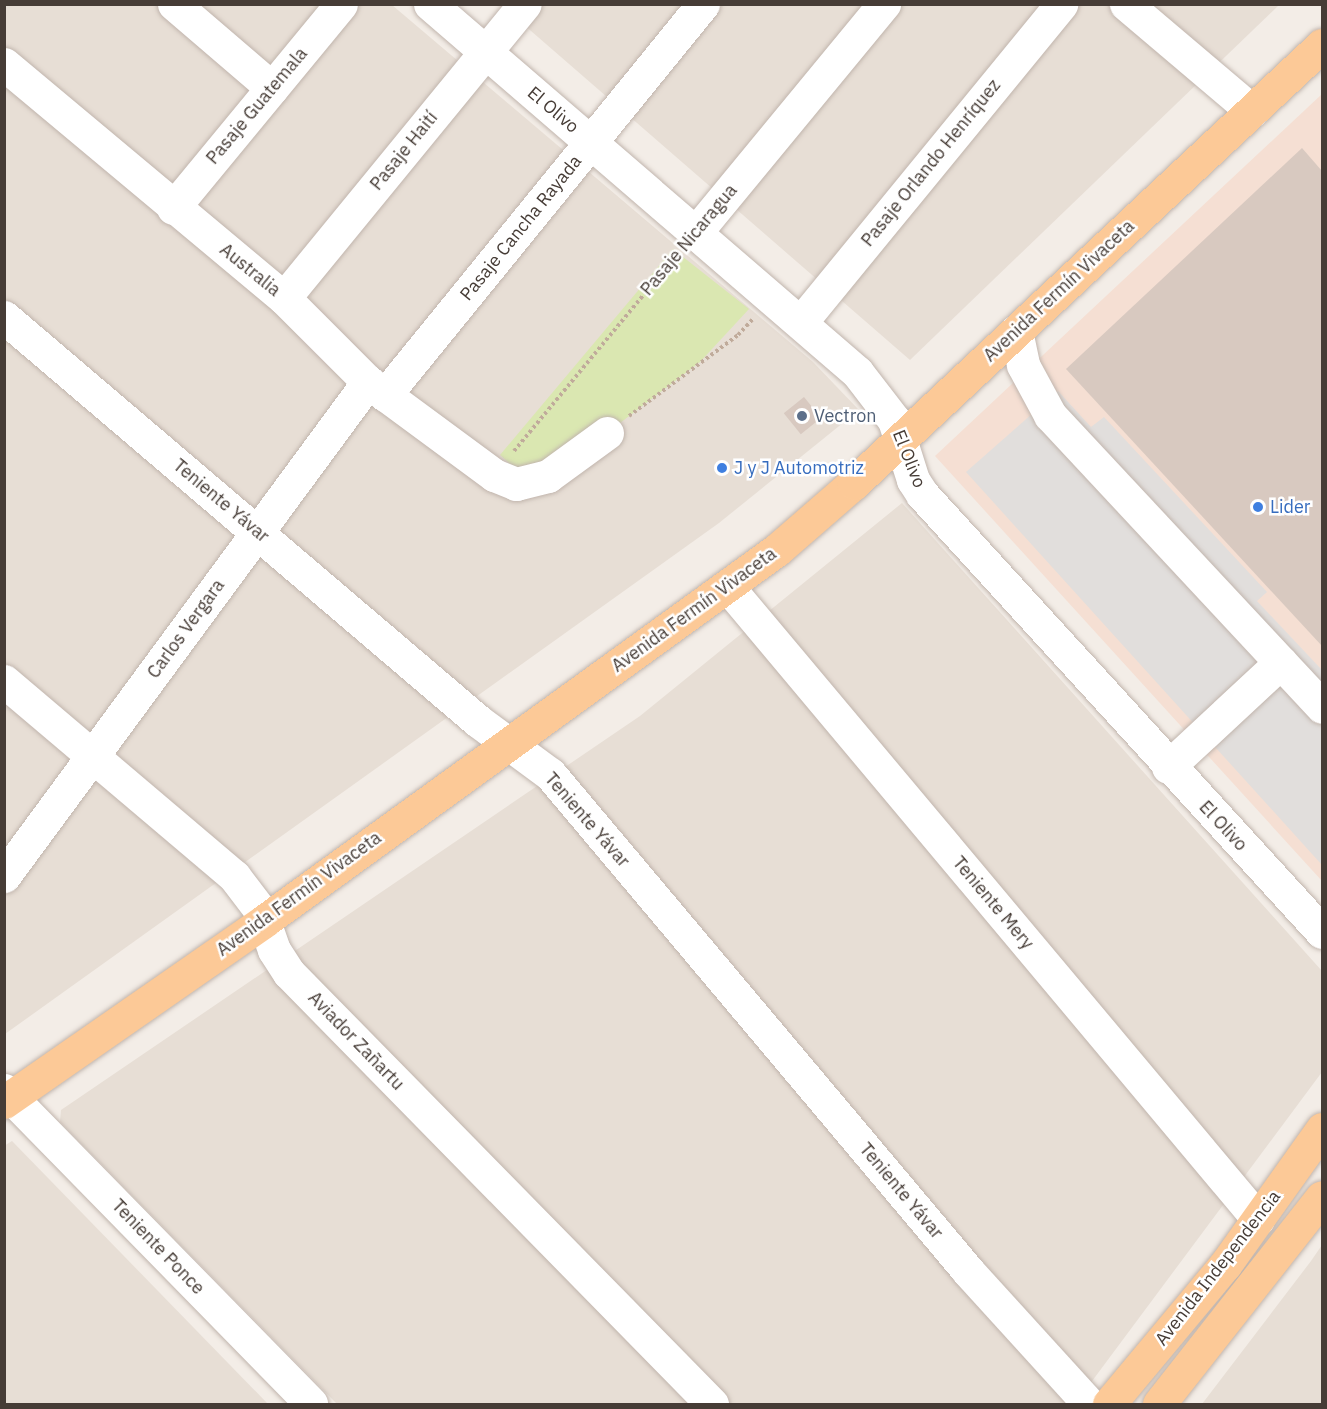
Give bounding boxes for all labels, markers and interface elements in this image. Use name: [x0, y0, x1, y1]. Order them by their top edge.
street label: Pasaje Guatemala: [202, 43, 312, 169]
street label: Pasaje Orlando Henríquez: [857, 75, 1005, 251]
street label: El Olivo: [523, 82, 583, 138]
street label: Pasaje Haití: [366, 107, 442, 195]
street label: Pasaje Cancha Rayada: [456, 151, 586, 305]
street label: Pasaje Nicaragua: [636, 180, 742, 300]
street label: Avenida Fermín Vivaceta: [979, 216, 1139, 366]
street label: Australia: [215, 239, 285, 301]
place label: Vectron: [814, 405, 876, 427]
marker: Vectron: [795, 409, 809, 423]
street label: El Olivo: [888, 427, 930, 491]
street label: Teniente Yávar: [169, 455, 273, 547]
place label: J y J Automotriz: [734, 457, 864, 479]
marker: J y J Automotriz: [715, 461, 729, 475]
place label: Lider: [1270, 496, 1310, 518]
marker: Lider: [1251, 500, 1265, 514]
street label: Avenida Fermín Vivaceta: [608, 543, 780, 677]
street label: Carlos Vergara: [143, 575, 229, 683]
street label: Teniente Yávar: [540, 768, 634, 872]
street label: El Olivo: [1194, 796, 1252, 856]
street label: Avenida Fermín Vivaceta: [213, 827, 385, 961]
street label: Teniente Mery: [948, 852, 1038, 954]
street label: Aviador Zañartu: [304, 987, 408, 1095]
street label: Teniente Yávar: [855, 1139, 947, 1243]
street label: Avenida Independencia: [1151, 1186, 1285, 1350]
street label: Teniente Ponce: [107, 1195, 209, 1299]

